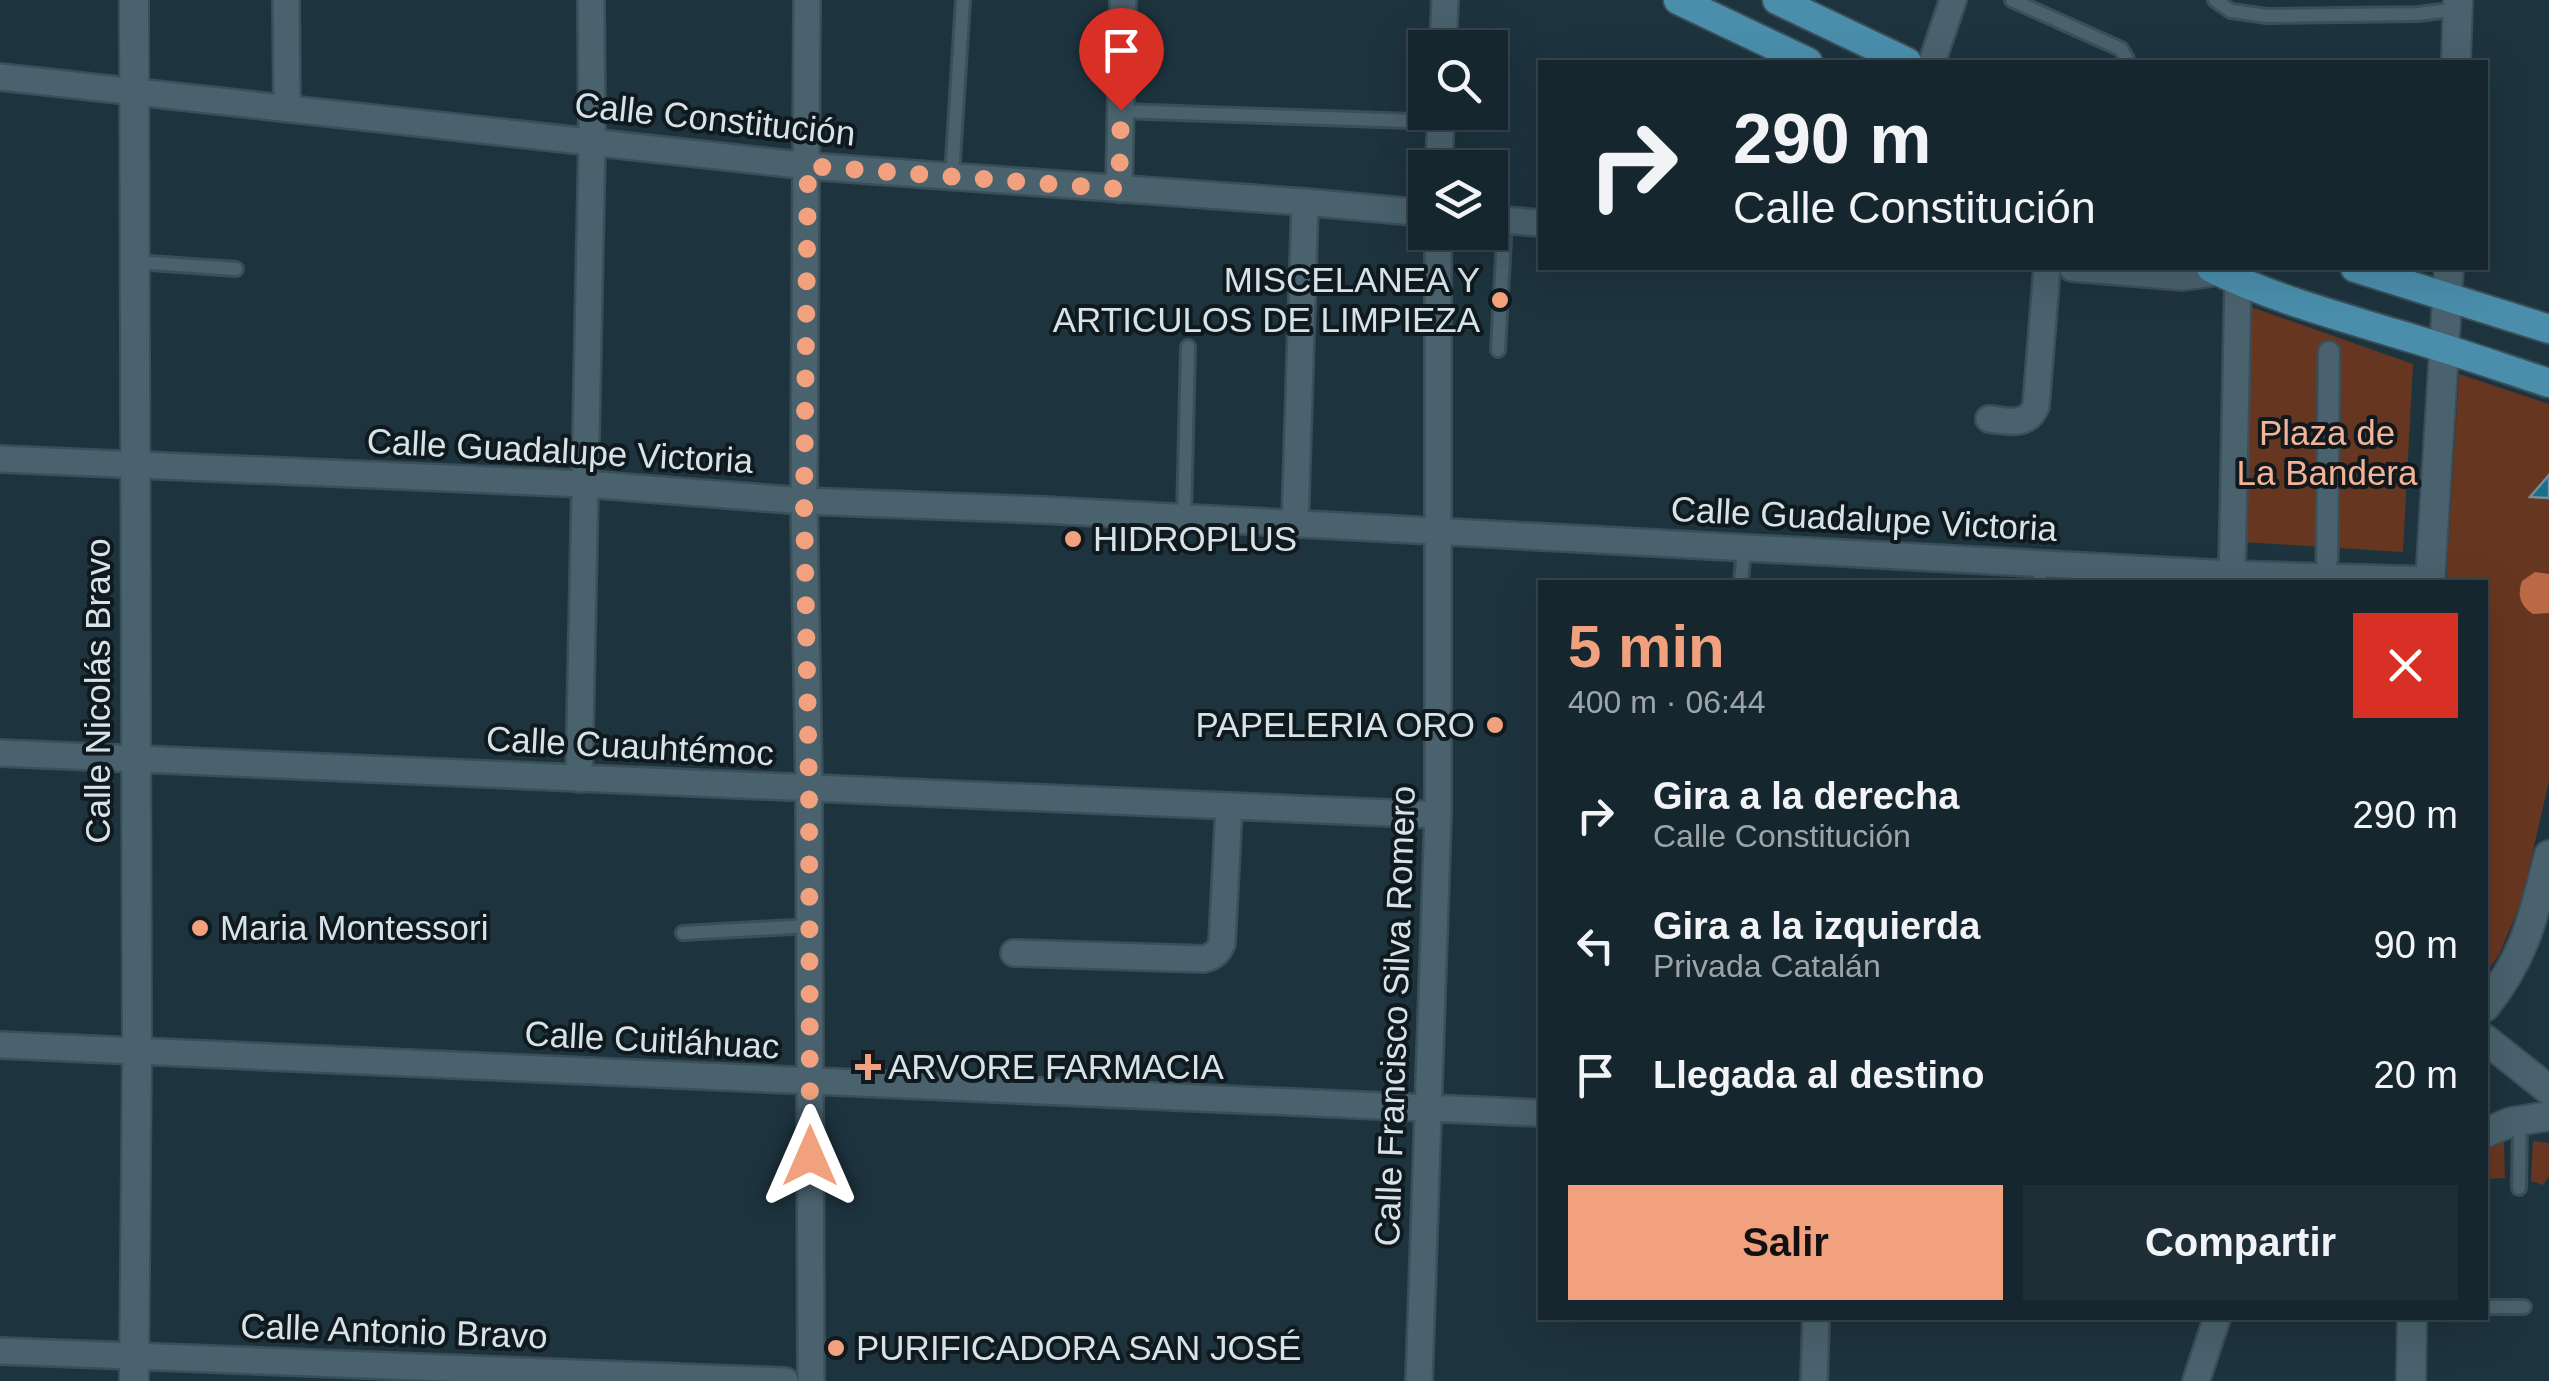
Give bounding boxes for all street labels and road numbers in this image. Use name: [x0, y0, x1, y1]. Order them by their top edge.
street label: Calle Constitución: [573, 84, 857, 153]
street label: Calle Guadalupe Victoria: [366, 421, 755, 480]
street label: Calle Guadalupe Victoria: [1670, 489, 2059, 548]
street label: Calle Nicolás Bravo: [78, 538, 117, 844]
street label: Calle Cuauhtémoc: [485, 718, 775, 773]
street label: Calle Francisco Silva Romero: [1367, 785, 1422, 1247]
street label: Calle Cuitláhuac: [524, 1013, 780, 1066]
street label: Calle Antonio Bravo: [240, 1306, 548, 1355]

